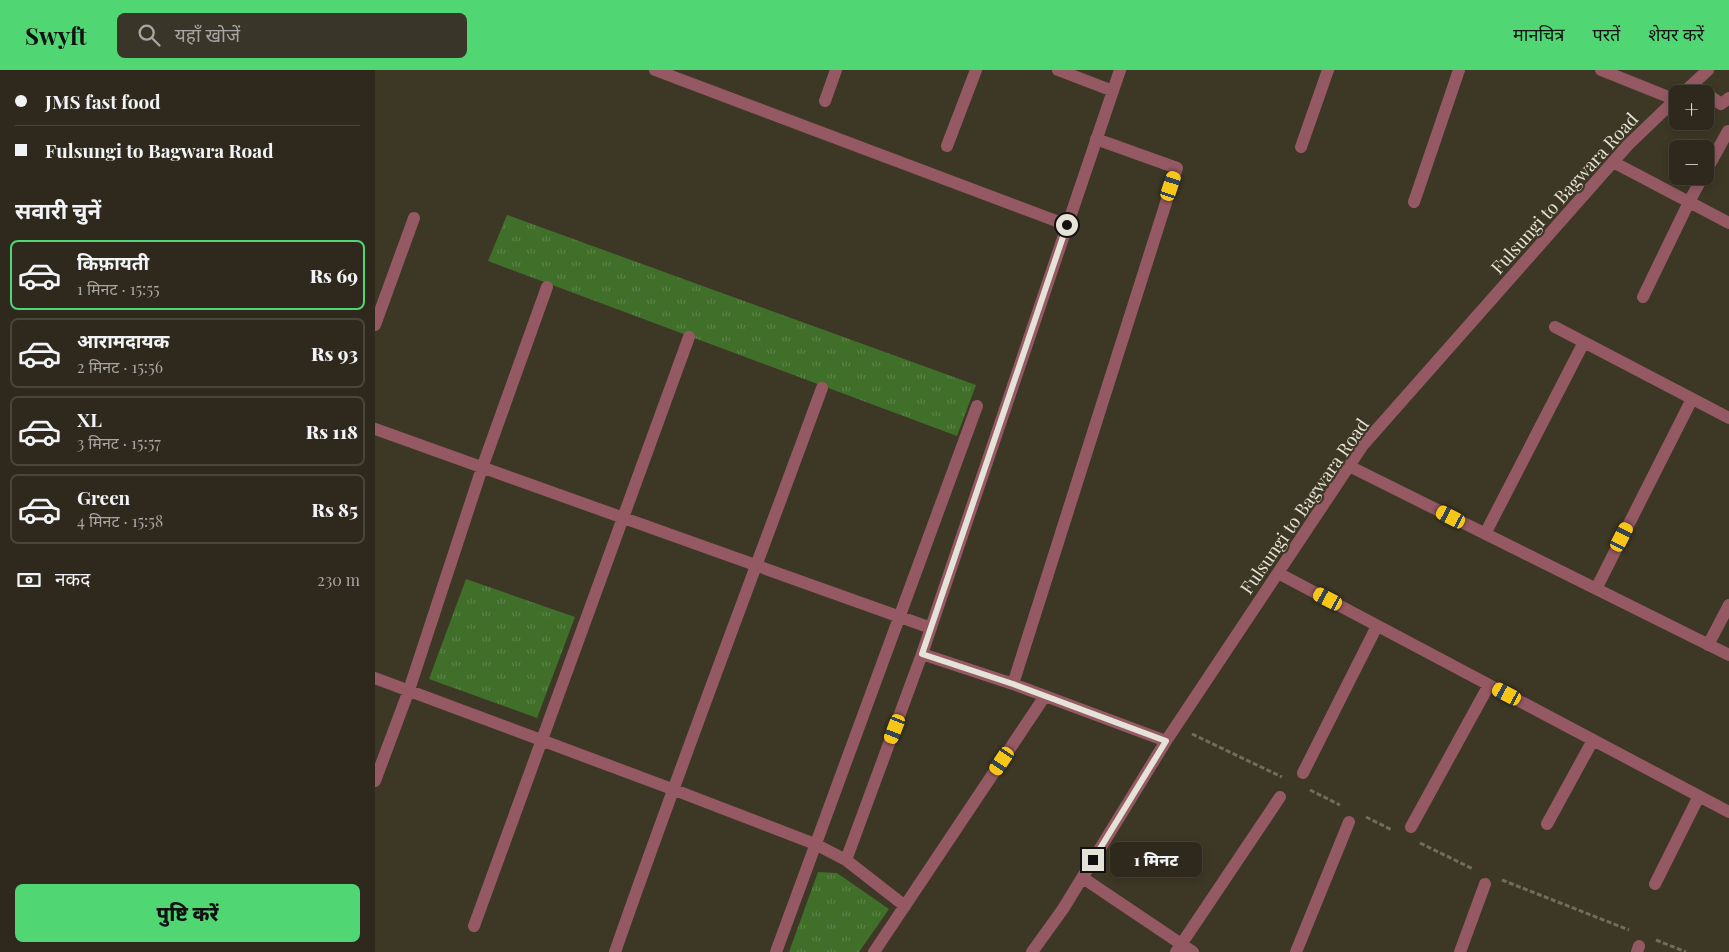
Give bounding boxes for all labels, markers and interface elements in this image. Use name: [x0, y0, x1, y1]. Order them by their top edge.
search box: [117, 13, 467, 58]
text: Swyft: [25, 19, 87, 51]
icon: search: [135, 21, 163, 49]
text: यहाँ खोजें: [175, 21, 240, 47]
text: मानचित्र: [1513, 22, 1564, 46]
text: परतें: [1592, 22, 1620, 46]
text: शेयर करें: [1648, 22, 1704, 46]
map controls: [1669, 85, 1714, 185]
button: +: [1669, 85, 1714, 130]
text: JMS fast food: [45, 88, 161, 114]
street label: Fulsungi to Bagwara Road: [1485, 107, 1643, 279]
text: Fulsungi to Bagwara Road: [45, 137, 274, 163]
button: −: [1669, 140, 1714, 185]
car: [1159, 169, 1182, 203]
text: सवारी चुनें: [15, 195, 101, 225]
route start: [1056, 214, 1078, 236]
text: किफ़ायती: [77, 249, 149, 275]
icon: car: [17, 253, 62, 298]
text: Rs 69: [310, 262, 358, 288]
text: 1 मिनट · 15:55: [77, 278, 160, 299]
text: आरामदायक: [77, 327, 169, 353]
icon: car: [17, 331, 62, 376]
text: Rs 93: [311, 340, 358, 366]
text: 2 मिनट · 15:56: [77, 356, 163, 377]
text: XL: [77, 406, 102, 432]
icon: car: [17, 409, 62, 454]
street label: Fulsungi to Bagwara Road: [1234, 413, 1374, 599]
text: Rs 118: [306, 418, 358, 444]
text: 3 मिनट · 15:57: [77, 432, 161, 453]
text: Green: [77, 484, 130, 510]
icon: car: [17, 487, 62, 532]
text: Rs 85: [311, 496, 358, 522]
car: [1434, 504, 1467, 530]
text: 4 मिनट · 15:58: [77, 510, 163, 531]
car: [1608, 520, 1635, 554]
text: नकद: [55, 565, 90, 591]
icon: cash: [15, 566, 43, 594]
text: 230 m: [317, 569, 360, 590]
car: [1311, 585, 1344, 613]
car: [1490, 680, 1523, 708]
car: [882, 712, 907, 746]
car: [987, 744, 1016, 778]
callout: 1 मिनट: [1111, 842, 1203, 878]
route end: [1082, 849, 1104, 871]
text: 1 मिनट: [1134, 849, 1178, 870]
button: पुष्टि करें: [15, 884, 360, 942]

